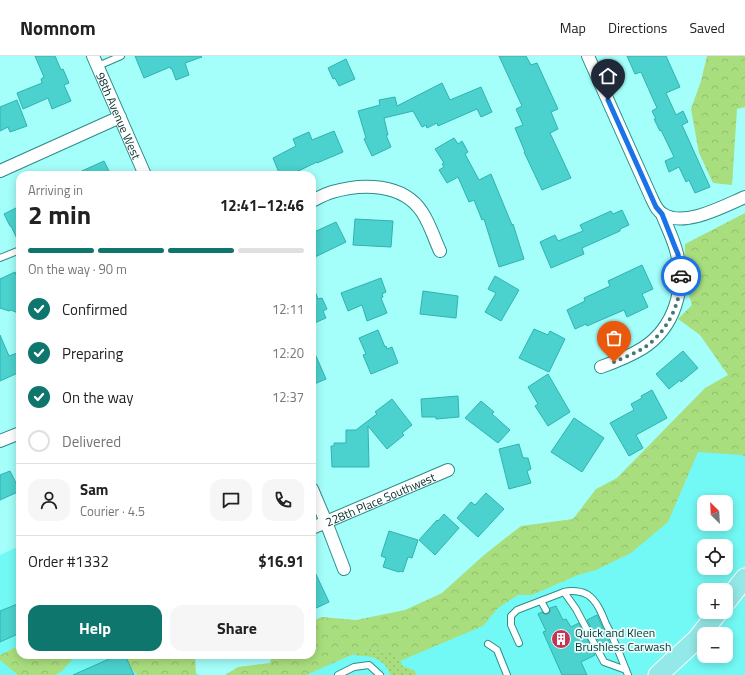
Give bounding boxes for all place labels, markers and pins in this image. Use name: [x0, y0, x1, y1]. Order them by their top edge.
pin: [591, 59, 625, 100]
pin: [597, 321, 631, 362]
place label: Quick and Kleen Brushless Carwash: [575, 623, 671, 656]
building icon: Quick and Kleen Brushless Carwash: [550, 628, 572, 650]

